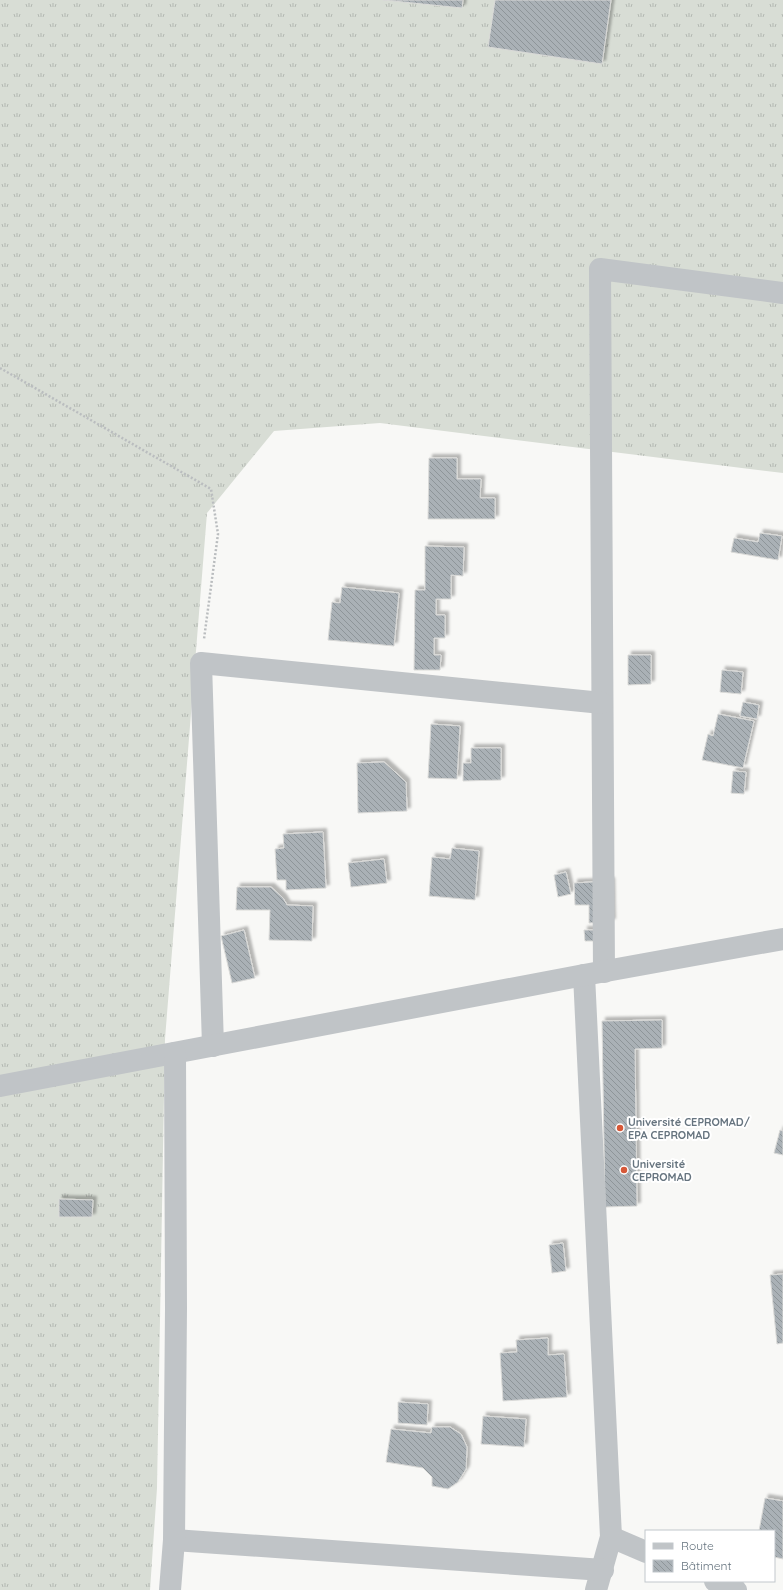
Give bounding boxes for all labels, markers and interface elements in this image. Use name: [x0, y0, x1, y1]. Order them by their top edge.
place label: Université CEPROMAD/ EPA CEPROMAD: [628, 1115, 750, 1142]
marker: Université CEPROMAD/ EPA CEPROMAD: [615, 1123, 625, 1133]
place label: Université CEPROMAD: [632, 1157, 692, 1184]
marker: Université CEPROMAD: [619, 1165, 629, 1175]
legend: [645, 1530, 775, 1582]
text: Route: [681, 1538, 714, 1553]
text: Bâtiment: [681, 1558, 731, 1573]

